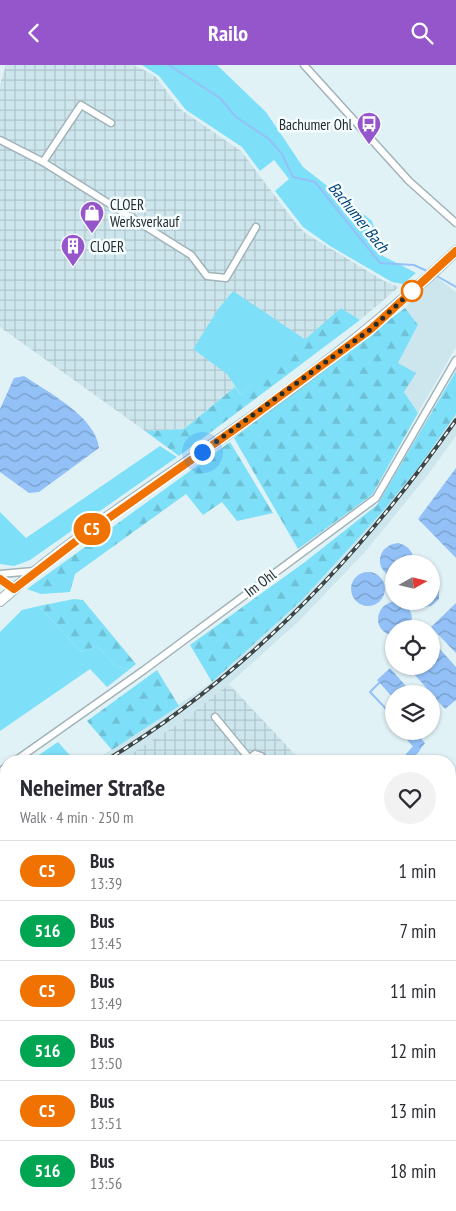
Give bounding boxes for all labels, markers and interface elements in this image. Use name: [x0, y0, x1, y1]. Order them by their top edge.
icon: back: [20, 19, 48, 47]
text: Railo: [208, 19, 248, 47]
icon: search: [408, 19, 436, 47]
bus stop icon: Bachumer Ohl: [356, 111, 382, 145]
place label: Bachumer Ohl: [279, 115, 352, 134]
water label: Bachumer Bach: [324, 178, 394, 257]
place label: CLOER Werksverkauf: [110, 195, 180, 231]
shop icon: CLOER Werksverkauf: [79, 200, 105, 234]
building icon: CLOER: [60, 233, 86, 267]
place label: CLOER: [90, 237, 124, 256]
unlabelled marker: [401, 280, 423, 302]
your location: [190, 440, 215, 465]
line badge: C5: [70, 513, 114, 545]
text: C5: [84, 517, 100, 540]
north arrow: [385, 555, 440, 610]
map controls: [385, 555, 440, 740]
street label: Im Ohl: [240, 565, 280, 601]
button: locate: [385, 620, 440, 675]
button: layers: [385, 685, 440, 740]
text: Neheimer Straße: [20, 772, 165, 803]
button: heart: [384, 772, 436, 824]
text: Walk · 4 min · 250 m: [20, 807, 133, 827]
text: Bus: [90, 849, 114, 873]
text: C5: [39, 859, 56, 882]
text: 1 min: [399, 859, 436, 883]
text: 13:39: [90, 873, 122, 893]
text: Bus: [90, 909, 114, 933]
text: 516: [35, 919, 60, 942]
text: 7 min: [399, 919, 436, 943]
text: 13:45: [90, 933, 122, 953]
text: Bus: [90, 969, 114, 993]
text: C5: [39, 979, 56, 1002]
text: 11 min: [390, 979, 436, 1003]
text: 13:49: [90, 993, 122, 1013]
text: Bus: [90, 1029, 114, 1053]
text: 516: [35, 1039, 60, 1062]
text: 12 min: [390, 1039, 436, 1063]
text: 13:50: [90, 1053, 122, 1073]
text: Bus: [90, 1089, 114, 1113]
text: C5: [39, 1099, 56, 1122]
text: 13 min: [390, 1099, 436, 1123]
text: 13:51: [90, 1113, 122, 1133]
text: Bus: [90, 1149, 114, 1173]
text: 516: [35, 1159, 60, 1182]
text: 18 min: [390, 1159, 436, 1183]
text: 13:56: [90, 1173, 122, 1193]

